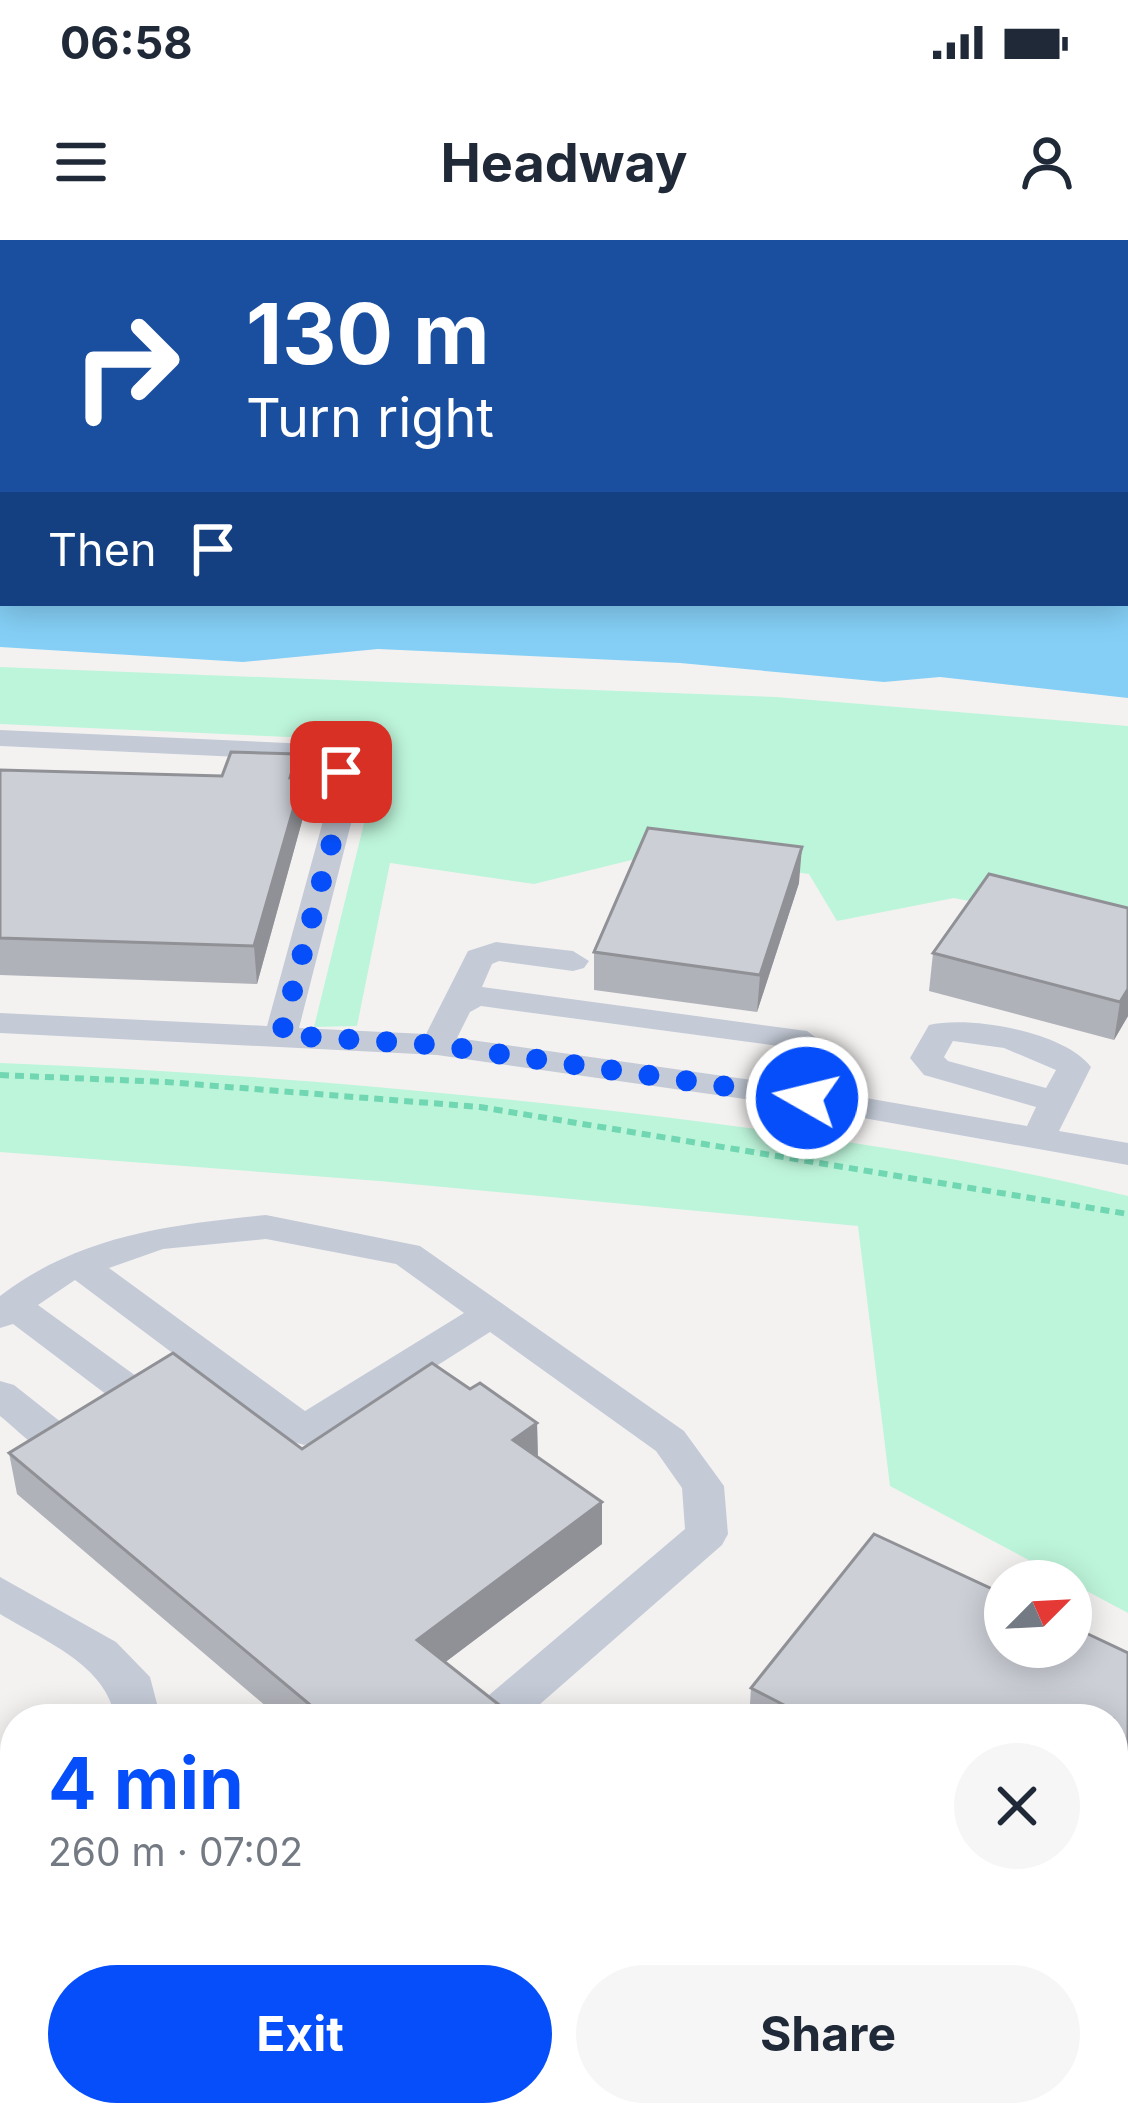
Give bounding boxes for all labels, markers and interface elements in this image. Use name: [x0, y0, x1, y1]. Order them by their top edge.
text: 06:58: [60, 15, 193, 70]
icon: menu: [48, 129, 114, 195]
icon: person: [1014, 129, 1080, 195]
text: Headway: [440, 130, 688, 195]
text: 130 m: [246, 283, 490, 384]
icon: right: [48, 288, 204, 444]
text: Turn right: [246, 385, 494, 450]
icon: arrive: [180, 516, 246, 582]
text: Then: [48, 522, 156, 577]
pin: [290, 721, 392, 823]
icon: arrive: [308, 739, 374, 805]
position arrow: [744, 1035, 870, 1161]
north arrow: [984, 1560, 1092, 1668]
map controls: [984, 1560, 1092, 1668]
text: 4 min: [48, 1739, 244, 1826]
button: close: [954, 1743, 1080, 1869]
text: 260 m · 07:02: [48, 1828, 303, 1875]
button: Exit: [48, 1965, 552, 2103]
button: Share: [576, 1965, 1080, 2103]

